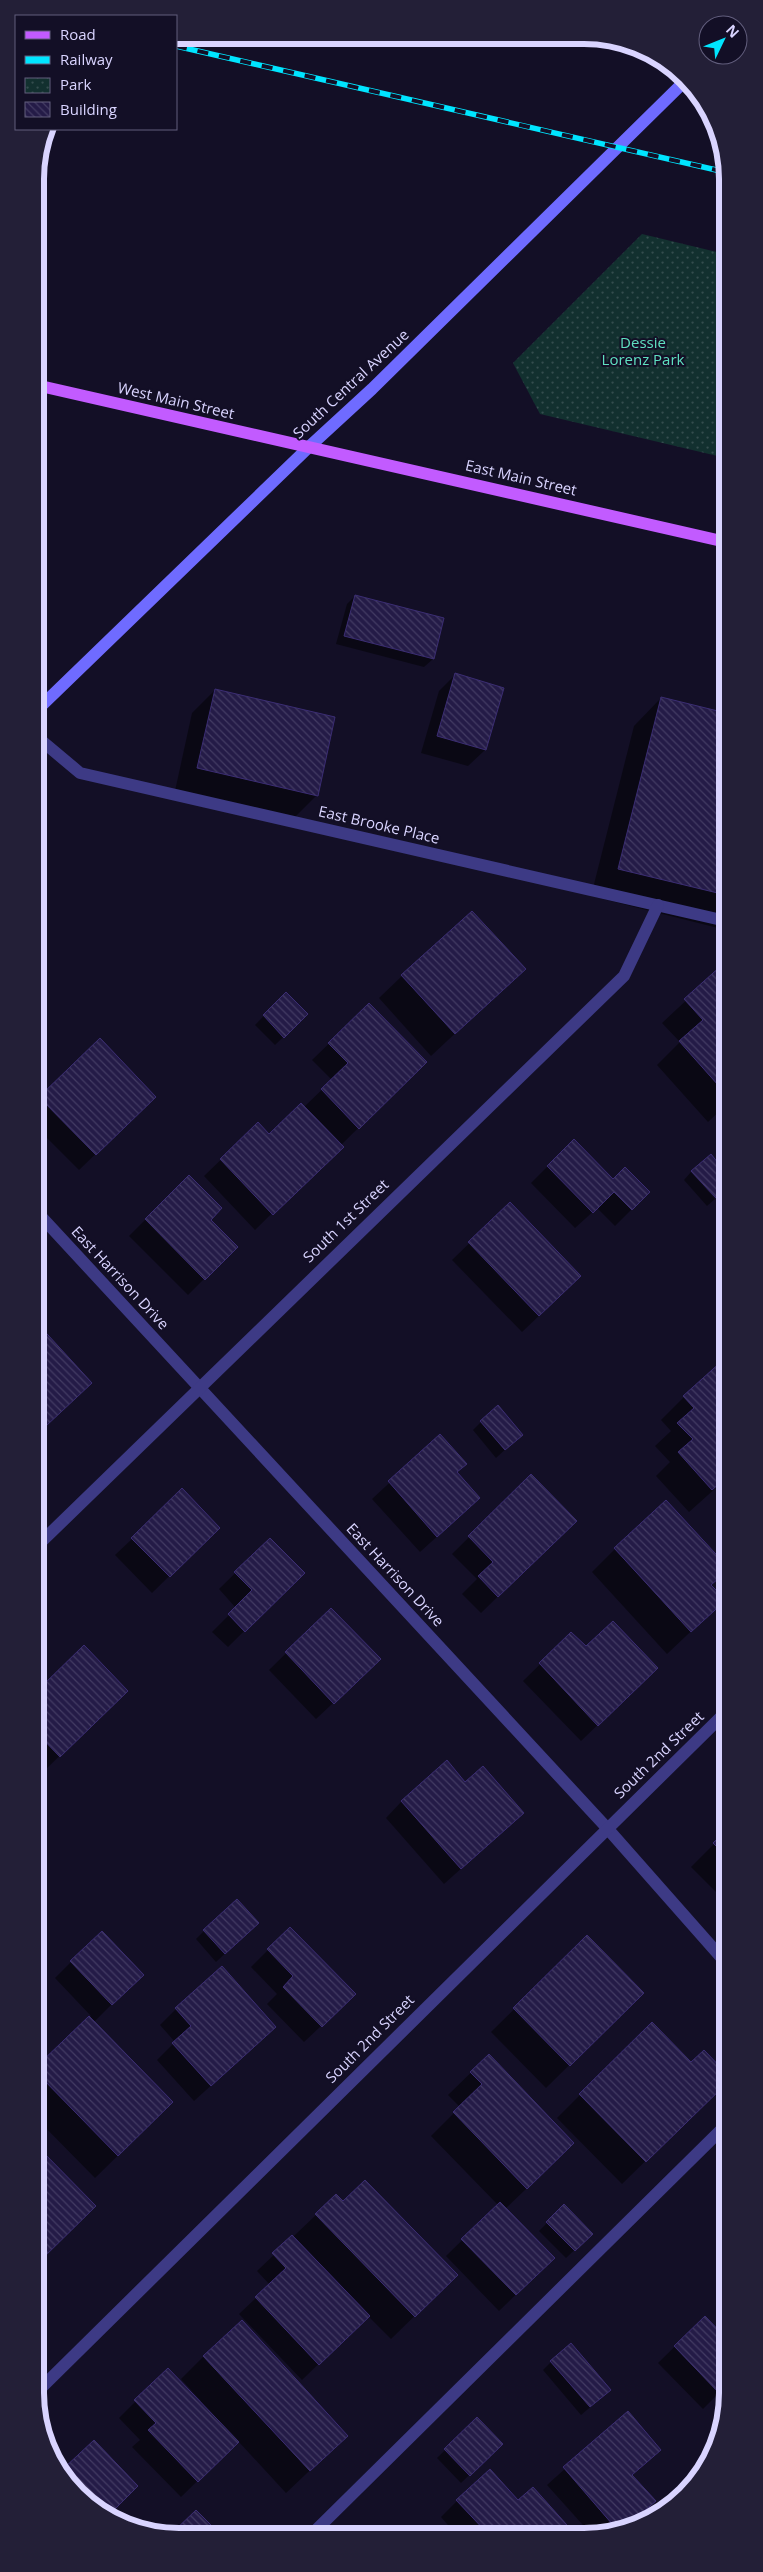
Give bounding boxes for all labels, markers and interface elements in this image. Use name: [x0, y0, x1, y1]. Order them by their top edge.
legend: [15, 15, 178, 130]
north arrow: [698, 15, 748, 65]
text: N: [722, 20, 744, 41]
text: Road: [60, 24, 96, 44]
text: Railway: [60, 49, 113, 69]
text: Park: [60, 74, 91, 94]
text: Building: [60, 99, 117, 119]
street label: South Central Avenue: [288, 324, 413, 442]
park label: Dessie Lorenz Park: [602, 332, 685, 369]
street label: West Main Street: [116, 377, 237, 423]
street label: East Main Street: [464, 454, 579, 500]
street label: East Brooke Place: [317, 800, 442, 848]
street label: South 1st Street: [298, 1174, 392, 1266]
street label: East Harrison Drive: [68, 1221, 174, 1333]
street label: East Harrison Drive: [343, 1518, 449, 1630]
street label: South 2nd Street: [609, 1706, 708, 1802]
street label: South 2nd Street: [321, 1990, 418, 2087]

